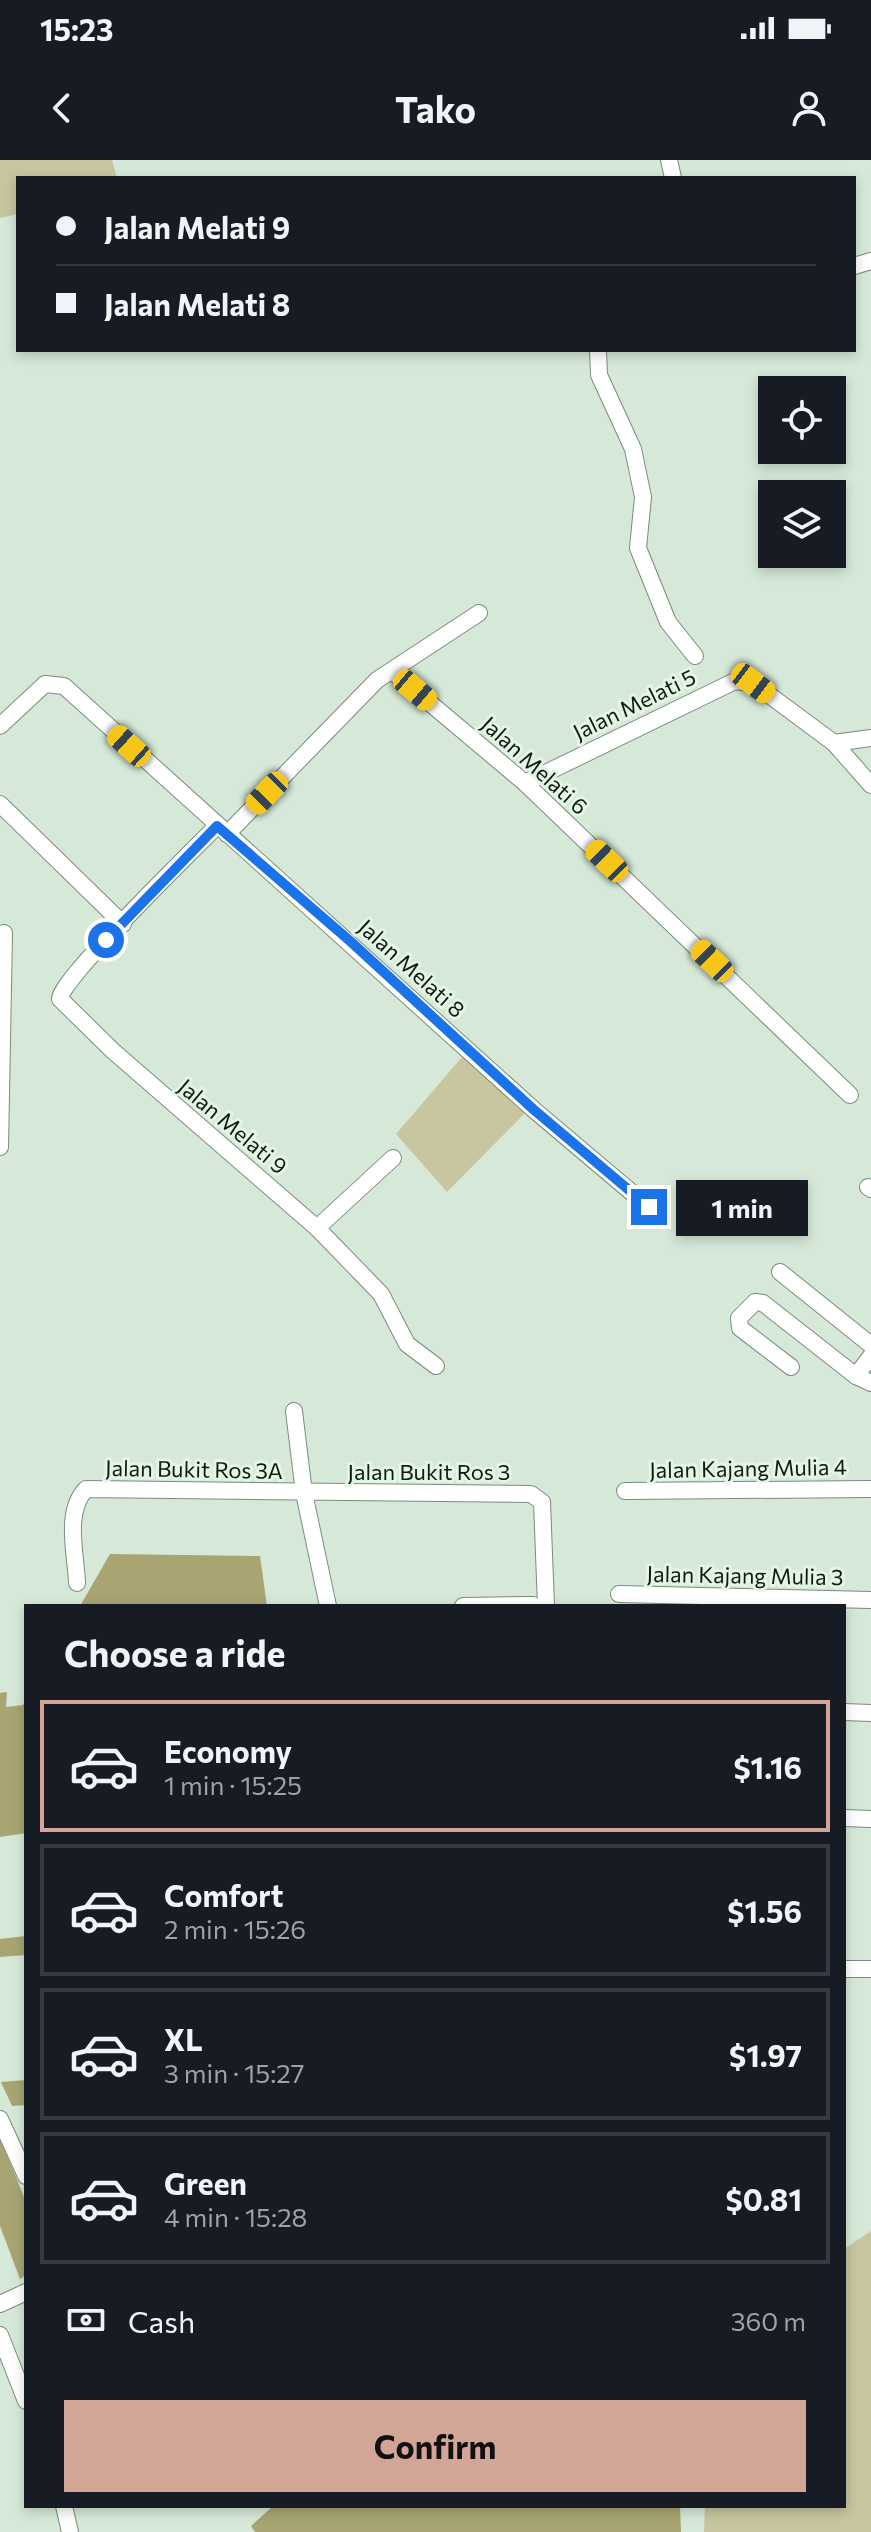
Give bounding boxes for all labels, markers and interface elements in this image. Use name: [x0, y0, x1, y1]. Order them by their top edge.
text: 15:23: [40, 10, 114, 47]
icon: back: [40, 86, 84, 130]
text: Tako: [395, 86, 476, 130]
icon: person: [787, 86, 831, 130]
text: Jalan Melati 9: [104, 208, 290, 245]
text: Jalan Melati 8: [104, 285, 290, 322]
map controls: [758, 376, 846, 568]
button: locate: [758, 376, 846, 464]
button: layers: [758, 480, 846, 568]
car: [727, 659, 779, 707]
street label: Jalan Melati 5: [568, 663, 700, 745]
car: [389, 665, 441, 715]
street label: Jalan Melati 6: [476, 710, 594, 820]
car: [103, 721, 155, 771]
car: [242, 767, 292, 819]
car: [581, 836, 633, 886]
street label: Jalan Melati 8: [353, 913, 471, 1023]
route start: [88, 922, 124, 958]
car: [686, 936, 738, 986]
street label: Jalan Melati 9: [173, 1073, 293, 1179]
callout: 1 min: [677, 1179, 809, 1235]
route end: [631, 1189, 667, 1225]
text: 1 min: [711, 1192, 773, 1223]
street label: Jalan Kajang Mulia 4: [649, 1453, 847, 1483]
street label: Jalan Bukit Ros 3A: [105, 1454, 283, 1484]
street label: Jalan Bukit Ros 3: [348, 1458, 510, 1485]
street label: Jalan Kajang Mulia 3: [646, 1560, 844, 1590]
text: Choose a ride: [64, 1630, 285, 1674]
icon: car: [68, 1730, 140, 1802]
text: Economy: [164, 1732, 292, 1769]
text: $1.16: [733, 1748, 802, 1785]
text: 1 min · 15:25: [164, 1769, 302, 1800]
icon: car: [68, 1874, 140, 1946]
text: Comfort: [164, 1876, 283, 1913]
text: $1.56: [727, 1892, 802, 1929]
text: 2 min · 15:26: [164, 1913, 306, 1944]
icon: car: [68, 2018, 140, 2090]
text: XL: [164, 2020, 203, 2057]
text: $1.97: [729, 2036, 802, 2073]
text: 3 min · 15:27: [164, 2057, 304, 2088]
icon: car: [68, 2162, 140, 2234]
text: Green: [164, 2164, 247, 2201]
text: $0.81: [726, 2180, 802, 2217]
text: 4 min · 15:28: [164, 2201, 307, 2232]
icon: cash: [64, 2298, 108, 2342]
text: Cash: [128, 2302, 195, 2339]
text: 360 m: [731, 2305, 806, 2336]
button: Confirm: [64, 2400, 806, 2492]

